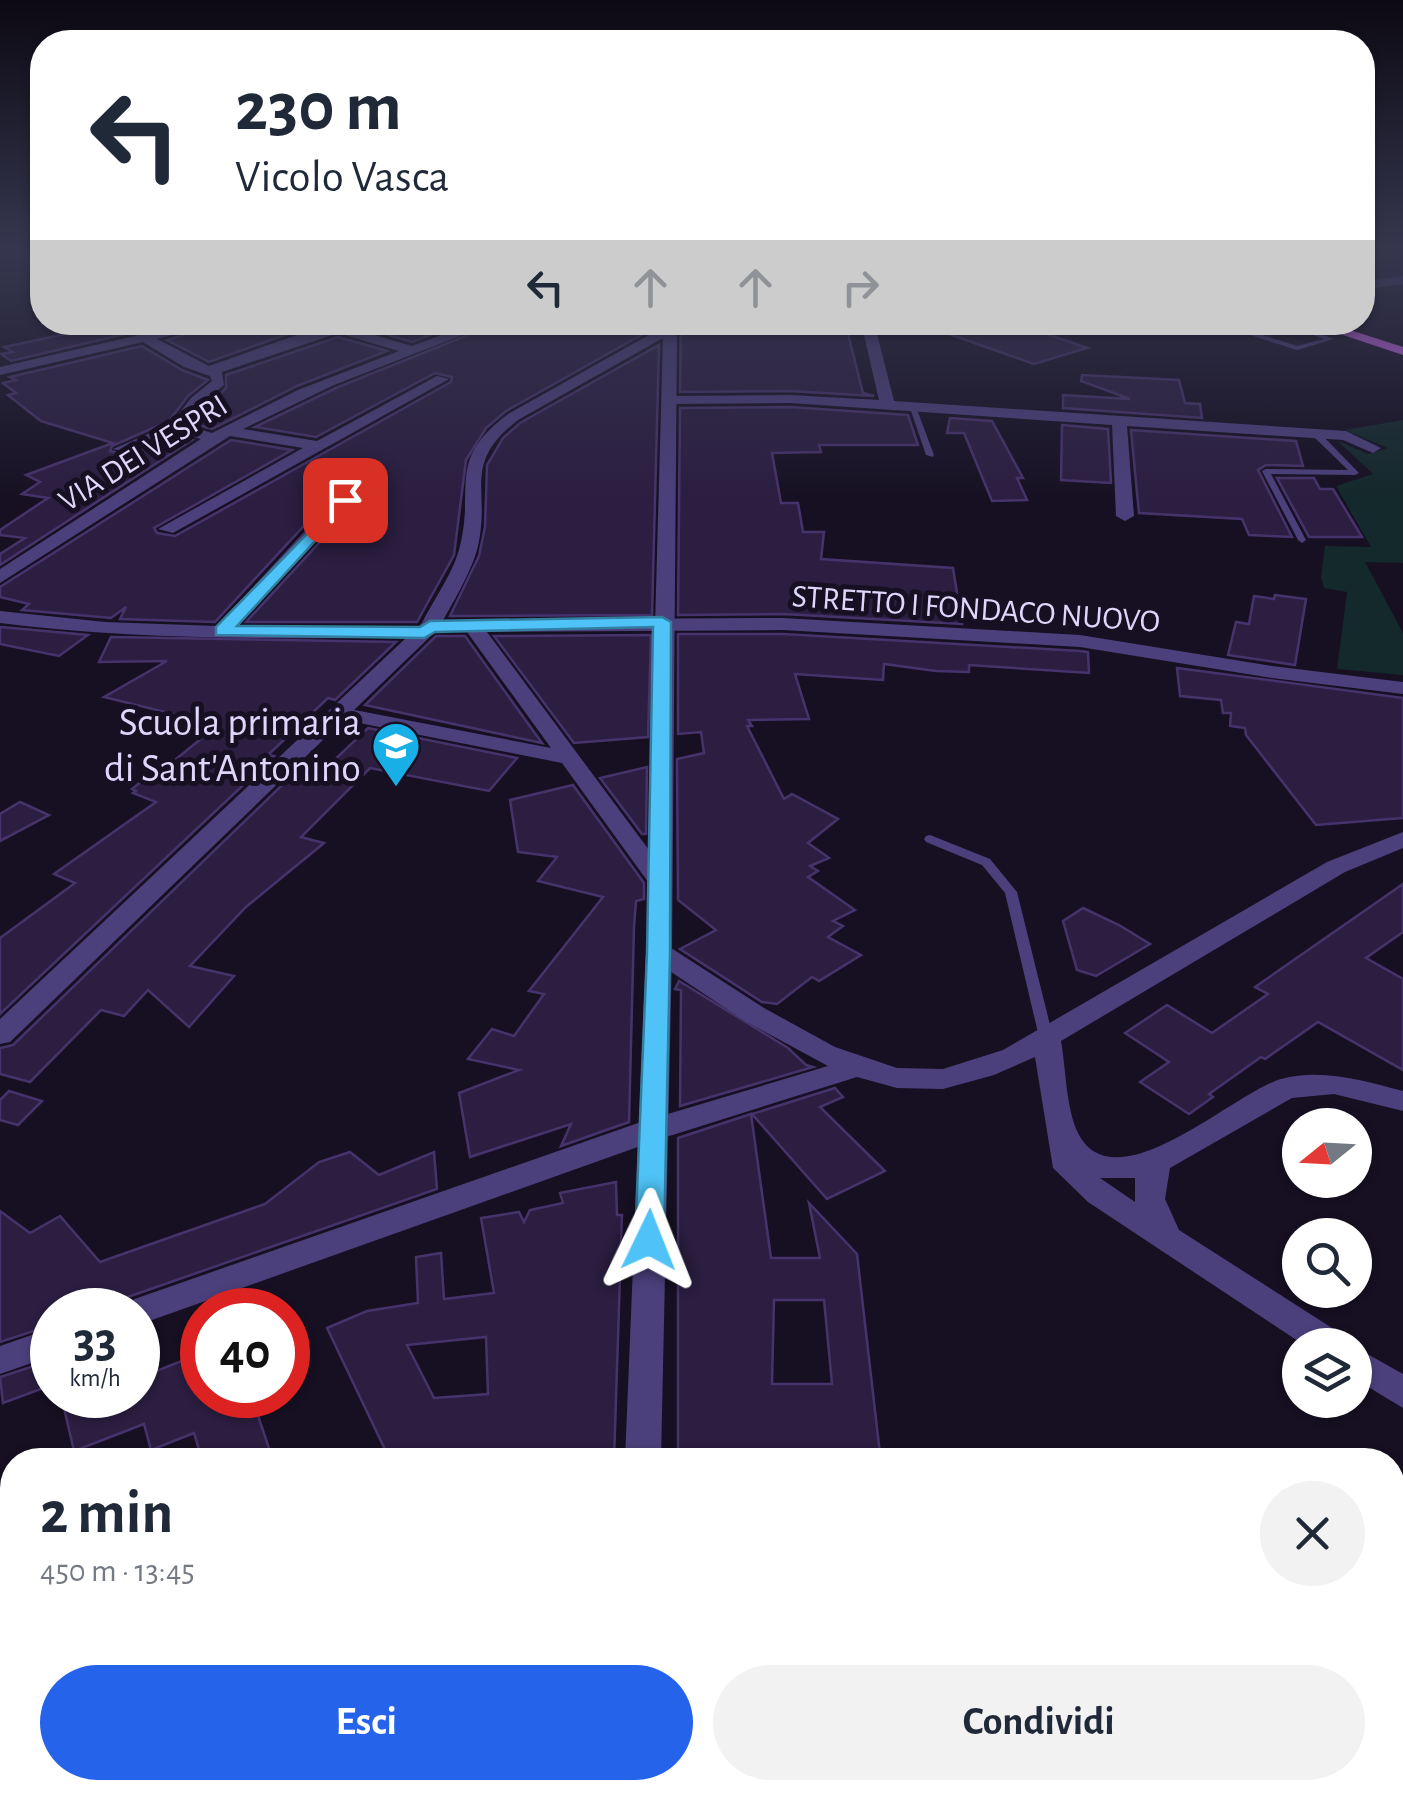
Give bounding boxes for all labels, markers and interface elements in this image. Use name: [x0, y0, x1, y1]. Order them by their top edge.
icon: left: [70, 70, 200, 200]
text: 230 m: [235, 73, 402, 143]
text: Vicolo Vasca: [235, 155, 449, 200]
icon: left: [518, 260, 573, 315]
icon: ahead: [623, 260, 678, 315]
icon: ahead: [728, 260, 783, 315]
icon: right: [833, 260, 888, 315]
street label: VIA DEI VESPRI: [53, 389, 233, 517]
pin: [303, 458, 388, 543]
icon: arrive: [318, 473, 373, 528]
street label: STRETTO I FONDACO NUOVO: [791, 580, 1161, 638]
place label: Scuola primaria di Sant'Antonino: [104, 703, 361, 789]
school or university icon: Scuola primaria di Sant'Antonino: [370, 720, 422, 788]
north arrow: [1282, 1108, 1372, 1198]
map controls: [1282, 1108, 1372, 1418]
position arrow: [597, 1188, 701, 1292]
button: search: [1282, 1218, 1372, 1308]
speed limit sign: 40: [180, 1288, 310, 1418]
text: 33: [73, 1316, 117, 1366]
button: layers: [1282, 1328, 1372, 1418]
text: km/h: [69, 1366, 121, 1391]
button: close: [1260, 1481, 1365, 1586]
text: 2 min: [40, 1484, 173, 1544]
text: 450 m · 13:45: [40, 1555, 195, 1587]
button: Esci: [40, 1665, 693, 1780]
button: Condividi: [713, 1665, 1365, 1780]

